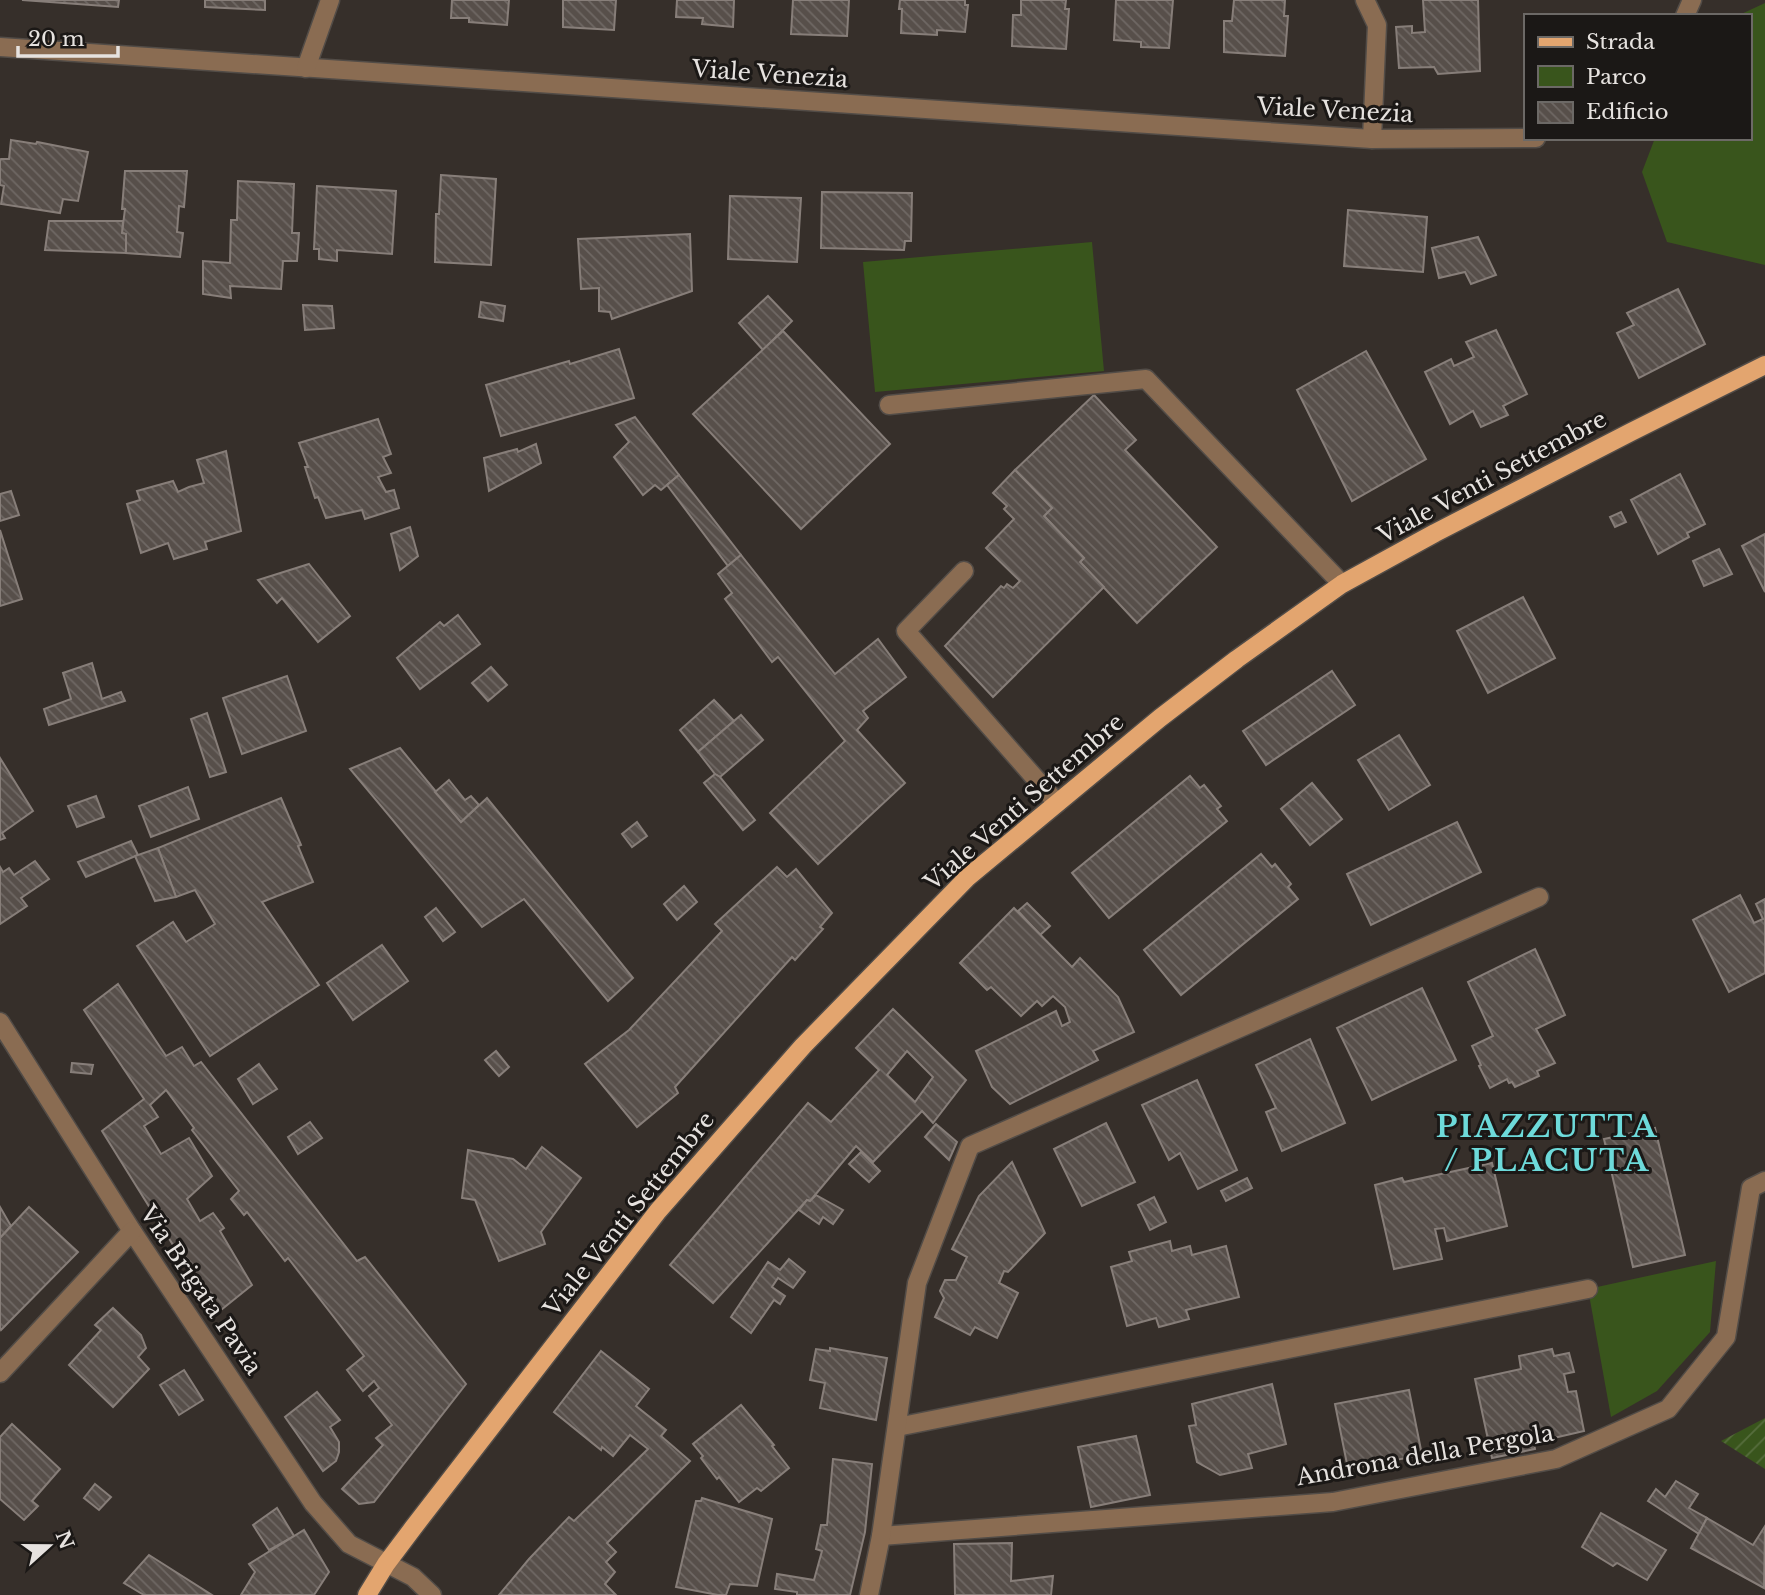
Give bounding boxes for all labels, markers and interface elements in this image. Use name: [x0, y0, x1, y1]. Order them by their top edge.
scale bar: [18, 14, 117, 58]
legend: [1524, 14, 1751, 140]
text: 20 m: [28, 26, 85, 52]
text: Strada: [1586, 29, 1655, 55]
street label: Viale Venezia: [690, 55, 849, 93]
text: Parco: [1586, 64, 1647, 90]
street label: Viale Venezia: [1255, 92, 1414, 128]
text: Edificio: [1586, 99, 1668, 125]
street label: Viale Venti Settembre: [1372, 405, 1611, 550]
street label: Viale Venti Settembre: [918, 708, 1129, 897]
street label: Viale Venti Settembre: [537, 1106, 720, 1323]
district label: PIAZZUTTA / PLACUTA: [1436, 1108, 1658, 1179]
street label: Via Brigata Pavia: [133, 1199, 268, 1380]
street label: Androna della Pergola: [1293, 1419, 1556, 1492]
north arrow: [14, 1511, 84, 1581]
text: N: [50, 1528, 78, 1553]

